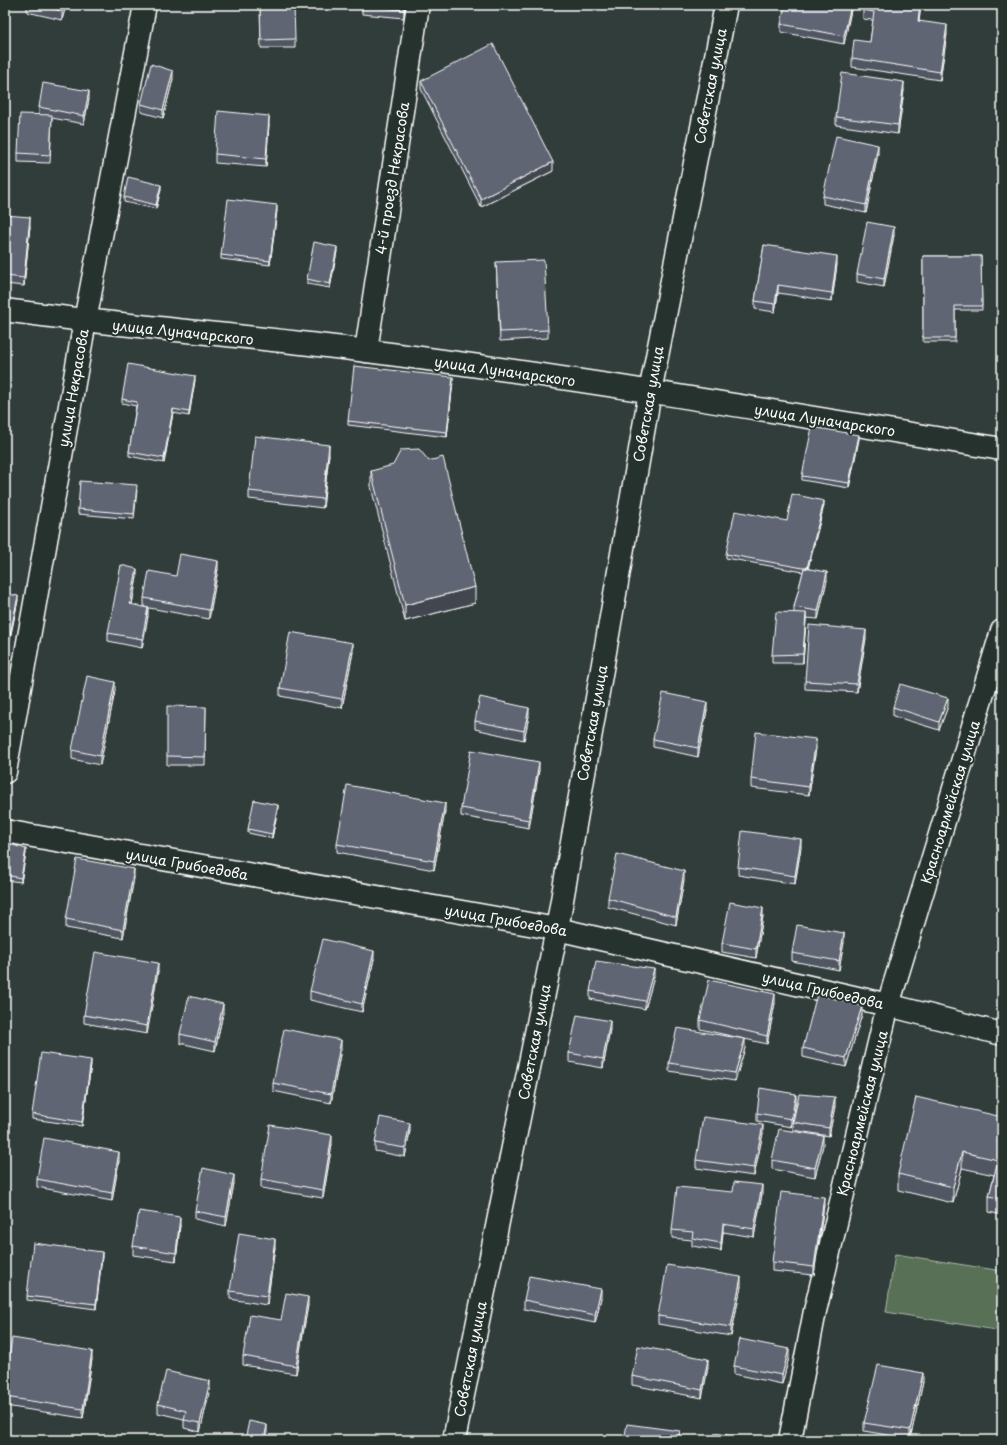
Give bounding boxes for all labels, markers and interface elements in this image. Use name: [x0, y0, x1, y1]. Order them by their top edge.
street label: Советская улица: [688, 26, 732, 146]
street label: 4-й проезд Некрасова: [370, 100, 414, 256]
street label: улица Луначарского: [111, 314, 255, 350]
street label: улица Некрасова: [52, 327, 94, 449]
street label: Советская улица: [627, 344, 669, 464]
street label: улица Луначарского: [433, 351, 577, 391]
street label: улица Луначарского: [753, 398, 897, 442]
street label: Советская улица: [571, 663, 613, 783]
street label: Красноармейская улица: [915, 718, 985, 886]
street label: улица Грибоедова: [124, 843, 250, 885]
street label: улица Грибоедова: [443, 899, 569, 941]
street label: улица Грибоедова: [760, 966, 886, 1014]
street label: Советская улица: [512, 982, 556, 1102]
street label: Красноармейская улица: [831, 1028, 893, 1198]
street label: Советская улица: [448, 1299, 492, 1419]

